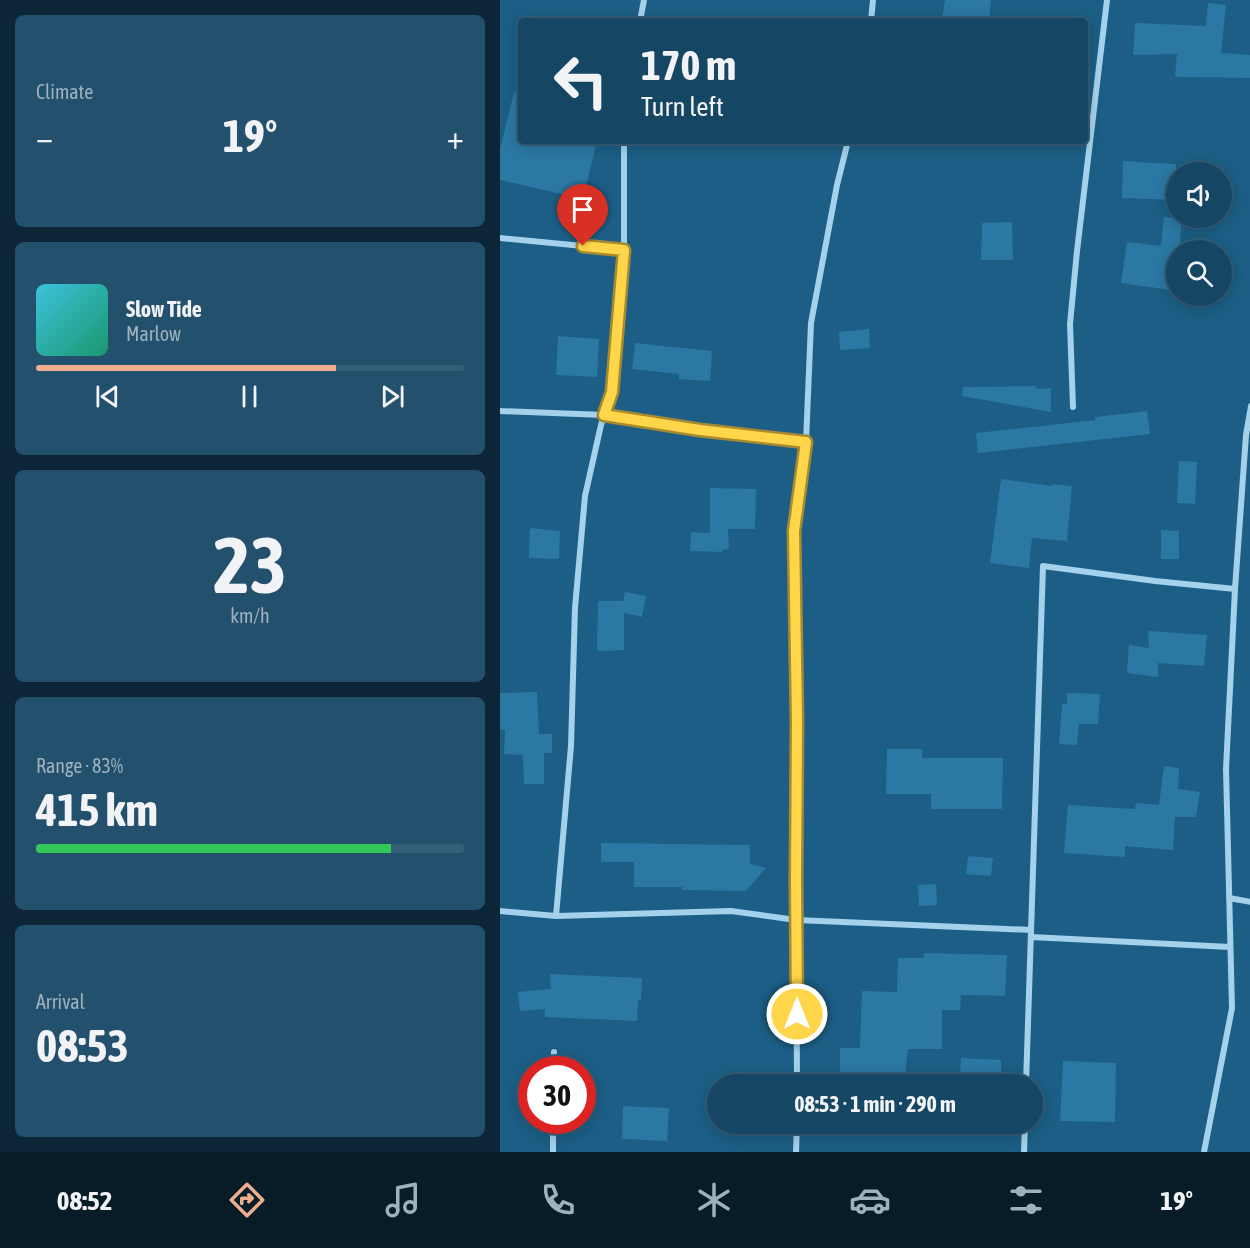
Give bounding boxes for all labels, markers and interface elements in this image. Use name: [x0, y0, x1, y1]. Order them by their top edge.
text: 170 m: [641, 41, 736, 89]
icon: left: [542, 42, 620, 120]
text: Climate: [36, 80, 93, 103]
text: Turn left: [641, 91, 724, 122]
text: 19°: [223, 110, 277, 162]
text: −: [36, 118, 53, 156]
text: +: [447, 118, 464, 156]
map controls: [1166, 162, 1232, 306]
button: sound: [1166, 162, 1232, 228]
pin: [557, 184, 608, 246]
icon: arrive: [566, 193, 599, 226]
button: search: [1166, 240, 1232, 306]
text: Slow Tide: [126, 296, 202, 322]
text: Marlow: [126, 322, 181, 345]
icon: previous: [91, 380, 124, 413]
icon: pause: [233, 380, 266, 413]
icon: next: [376, 380, 409, 413]
text: 23: [213, 520, 287, 610]
text: km/h: [230, 604, 270, 627]
text: Range · 83%: [36, 754, 123, 777]
text: 415 km: [36, 784, 158, 836]
position arrow: [765, 982, 829, 1046]
text: Arrival: [36, 990, 85, 1013]
text: 08:53: [36, 1020, 129, 1072]
speed limit sign: 30: [518, 1056, 596, 1134]
text: 08:53 · 1 min · 290 m: [794, 1091, 956, 1117]
icon: directions: [226, 1179, 268, 1221]
icon: music: [382, 1179, 424, 1221]
icon: phone: [537, 1179, 579, 1221]
icon: climate: [693, 1179, 735, 1221]
icon: car: [849, 1179, 891, 1221]
icon: filters: [1005, 1179, 1047, 1221]
text: 08:52: [57, 1185, 112, 1216]
text: 19°: [1160, 1185, 1193, 1216]

